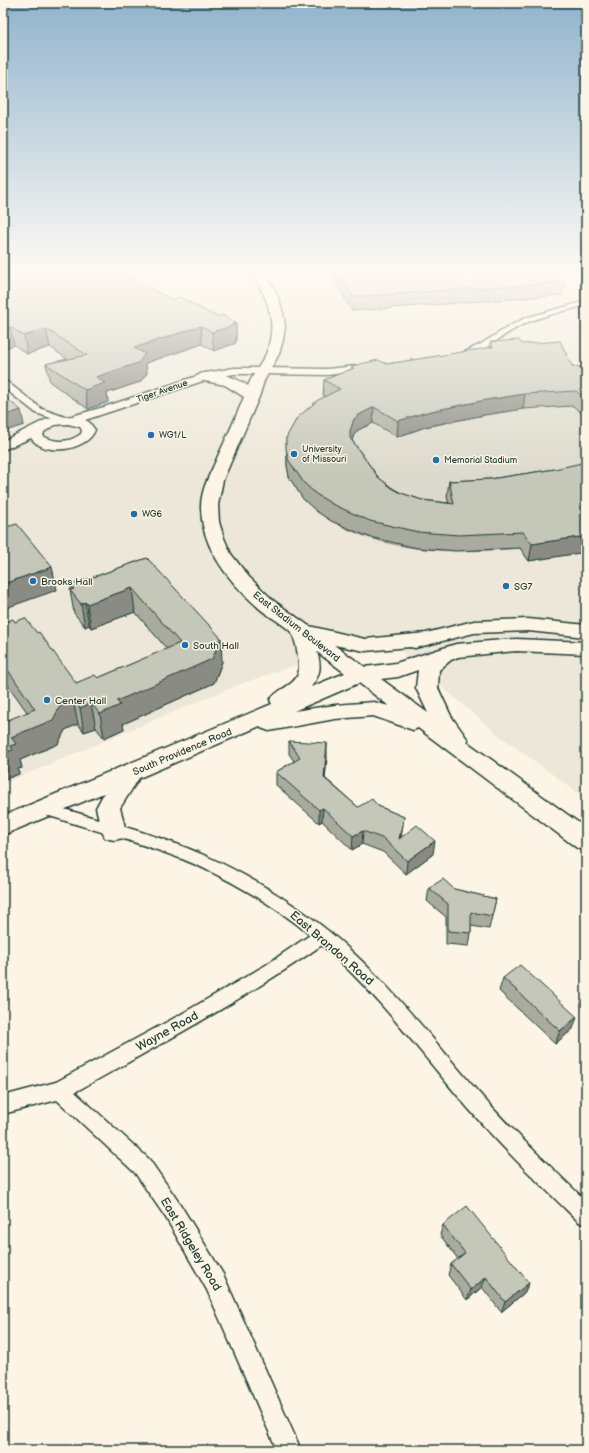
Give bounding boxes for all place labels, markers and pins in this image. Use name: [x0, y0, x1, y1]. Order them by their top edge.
marker: WG1/L: [146, 430, 156, 440]
place label: WG1/L: [159, 430, 187, 441]
place label: University of Missouri: [302, 444, 346, 465]
marker: University of Missouri: [289, 449, 299, 459]
marker: Memorial Stadium: [431, 455, 441, 465]
place label: Memorial Stadium: [444, 455, 517, 466]
marker: WG6: [129, 509, 139, 519]
place label: WG6: [142, 509, 163, 520]
marker: Brooks Hall: [28, 576, 38, 586]
place label: Brooks Hall: [41, 576, 93, 588]
marker: SG7: [501, 581, 511, 591]
place label: SG7: [514, 581, 533, 593]
marker: South Hall: [180, 640, 190, 650]
place label: South Hall: [193, 640, 239, 652]
marker: Center Hall: [42, 695, 52, 705]
place label: Center Hall: [55, 695, 106, 707]

